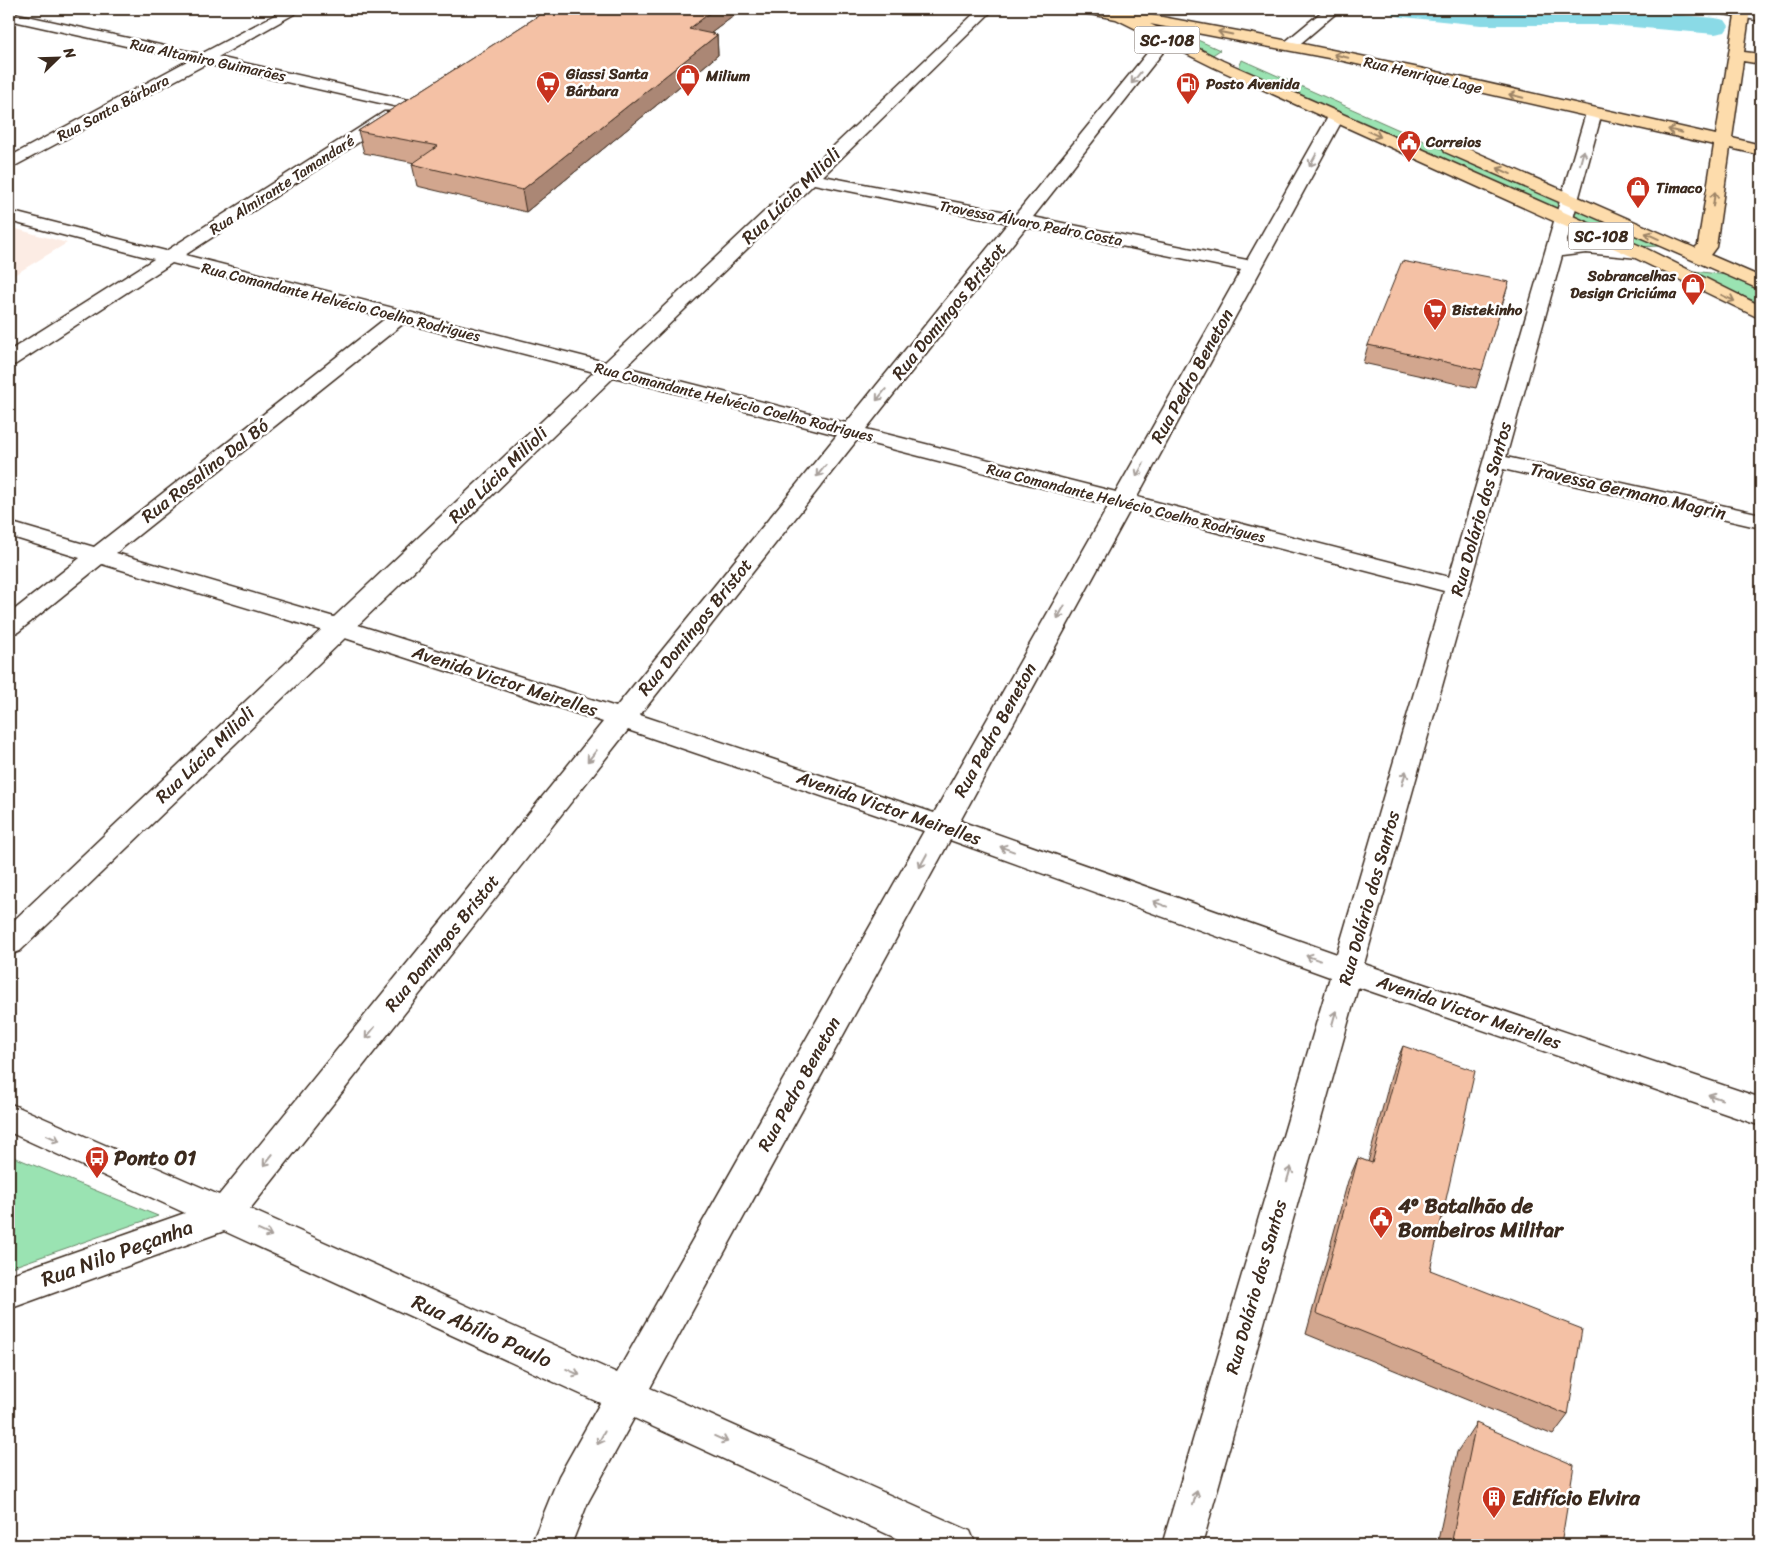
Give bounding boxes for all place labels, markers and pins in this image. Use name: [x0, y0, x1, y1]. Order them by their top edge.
place label: Giassi Santa Bárbara: [565, 61, 649, 104]
shop icon: Milium: [675, 63, 701, 97]
place label: Milium: [705, 63, 751, 89]
supermarket icon: Giassi Santa Bárbara: [535, 70, 561, 104]
fuel station icon: Posto Avenida: [1175, 71, 1201, 105]
place label: Posto Avenida: [1206, 71, 1300, 97]
public building icon: Correios: [1396, 129, 1422, 163]
place label: Correios: [1425, 129, 1482, 155]
shop icon: Timaco: [1625, 175, 1651, 209]
place label: Timaco: [1656, 175, 1703, 201]
place label: Sobrancelhas Design Criciúma: [1570, 263, 1677, 306]
shop icon: Sobrancelhas Design Criciúma: [1680, 272, 1706, 306]
supermarket icon: Bistekinho: [1422, 297, 1448, 331]
place label: Bistekinho: [1452, 297, 1523, 323]
place label: Ponto 01: [114, 1139, 196, 1177]
bus stop icon: Ponto 01: [84, 1145, 110, 1179]
place label: 4º Batalhão de Bombeiros Militar: [1397, 1187, 1565, 1249]
public building icon: 4º Batalhão de Bombeiros Militar: [1368, 1205, 1394, 1239]
place label: Edifício Elvira: [1512, 1479, 1641, 1517]
building icon: Edifício Elvira: [1481, 1485, 1507, 1519]

